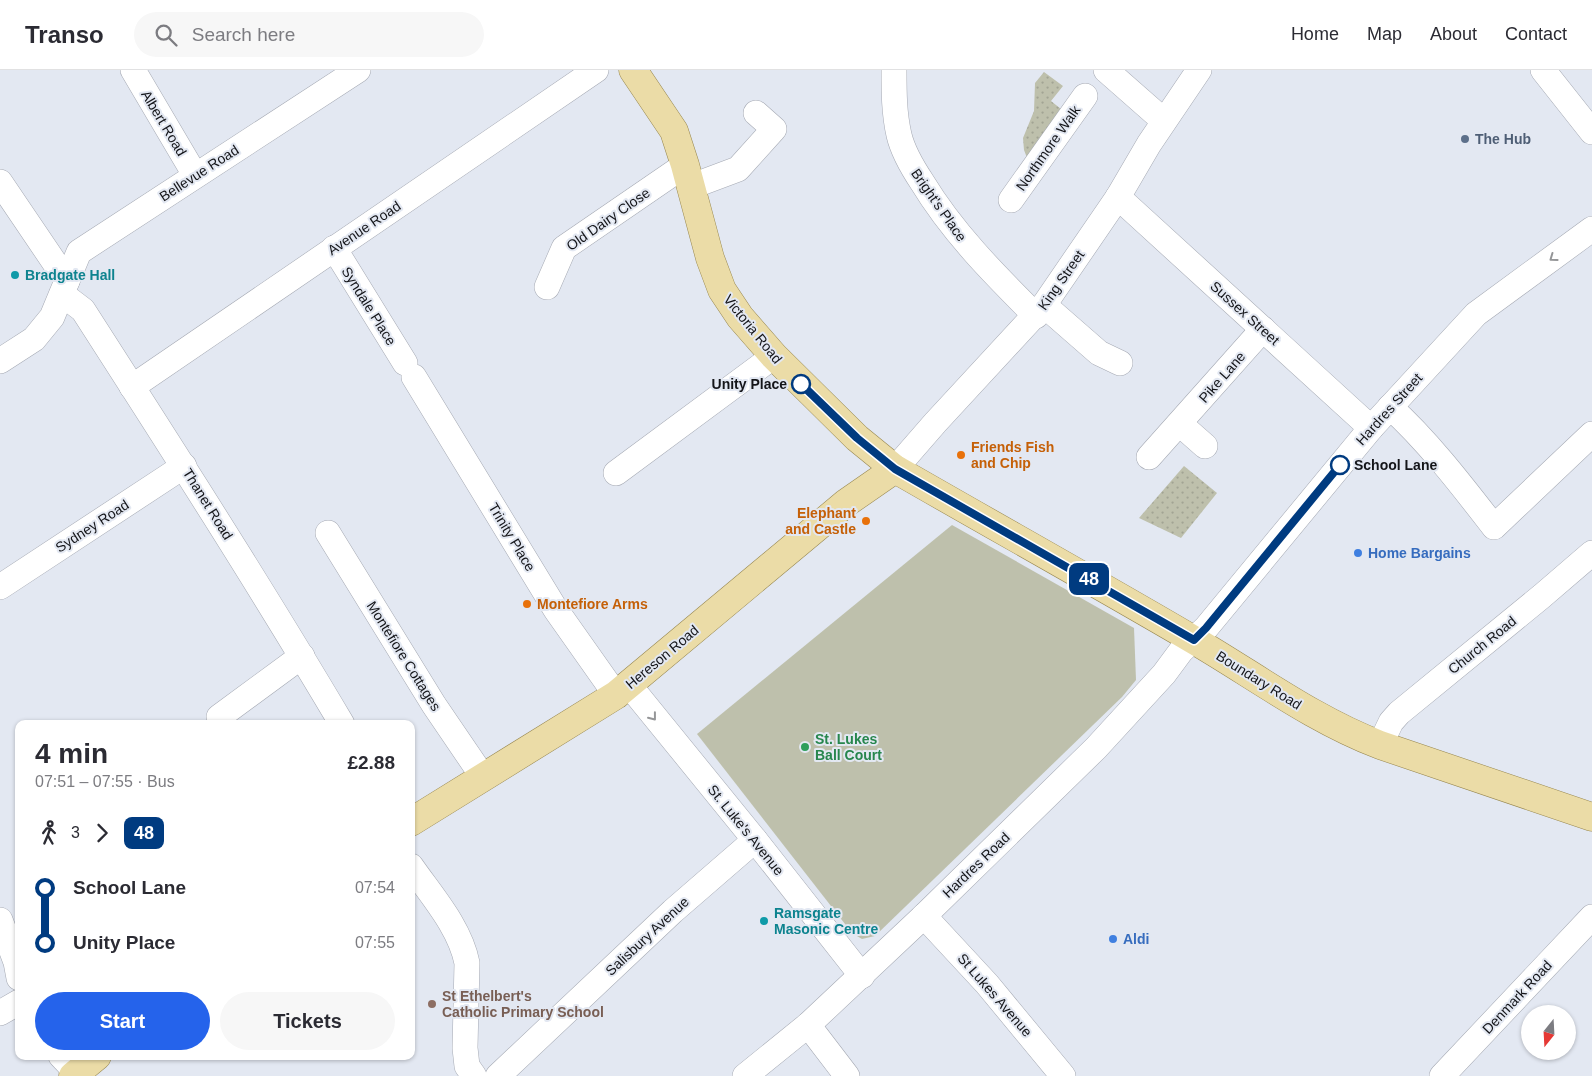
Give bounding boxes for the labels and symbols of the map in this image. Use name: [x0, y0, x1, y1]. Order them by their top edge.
street label: Albert Road: [138, 87, 190, 159]
street label: Northmore Walk: [1013, 101, 1084, 194]
place label: The Hub: [1475, 131, 1531, 147]
marker: The Hub: [1459, 133, 1471, 145]
street label: Bellevue Road: [156, 141, 242, 205]
street label: Bright's Place: [908, 166, 970, 245]
street label: Old Dairy Close: [563, 184, 653, 254]
street label: Avenue Road: [324, 198, 404, 258]
street label: King Street: [1035, 247, 1087, 313]
one-way arrow: [1549, 252, 1559, 261]
street label: Syndale Place: [338, 264, 400, 348]
place label: Bradgate Hall: [25, 267, 115, 283]
marker: Bradgate Hall: [9, 269, 21, 281]
street label: Sussex Street: [1207, 278, 1283, 348]
street label: Victoria Road: [720, 291, 786, 367]
street label: Pike Lane: [1196, 348, 1249, 406]
street label: Hardres Street: [1353, 370, 1425, 448]
marker: Unity Place: [791, 374, 811, 394]
place label: Unity Place: [712, 376, 787, 392]
place label: Friends Fish and Chip: [971, 439, 1054, 471]
marker: Friends Fish and Chip: [955, 449, 967, 461]
marker: School Lane: [1330, 455, 1350, 475]
place label: School Lane: [1354, 457, 1437, 473]
street label: Thanet Road: [180, 465, 236, 543]
street label: Sydney Road: [52, 496, 132, 556]
street label: Trinity Place: [485, 500, 539, 574]
place label: Elephant and Castle: [785, 505, 856, 537]
marker: Elephant and Castle: [860, 515, 872, 527]
place label: Home Bargains: [1368, 545, 1471, 561]
marker: Home Bargains: [1352, 547, 1364, 559]
line badge: 48: [1066, 563, 1112, 595]
place label: Montefiore Arms: [537, 596, 648, 612]
street label: Montefiore Cottages: [364, 598, 444, 714]
marker: Montefiore Arms: [521, 598, 533, 610]
street label: Church Road: [1445, 613, 1519, 677]
street label: Hereson Road: [622, 622, 702, 692]
street label: Boundary Road: [1214, 647, 1304, 713]
one-way arrow: [648, 711, 657, 720]
place label: St. Lukes Ball Court: [815, 731, 882, 763]
marker: St. Lukes Ball Court: [799, 741, 811, 753]
street label: St. Luke's Avenue: [705, 782, 787, 878]
street label: Hardres Road: [939, 829, 1013, 901]
street label: Salisbury Avenue: [602, 893, 692, 979]
place label: Ramsgate Masonic Centre: [774, 905, 878, 937]
marker: Ramsgate Masonic Centre: [758, 915, 770, 927]
place label: Aldi: [1123, 931, 1149, 947]
marker: Aldi: [1107, 933, 1119, 945]
street label: St Lukes Avenue: [955, 950, 1036, 1040]
street label: Denmark Road: [1479, 957, 1555, 1037]
place label: St Ethelbert's Catholic Primary School: [442, 988, 604, 1020]
marker: St Ethelbert's Catholic Primary School: [426, 998, 438, 1010]
north arrow: [1521, 1005, 1576, 1060]

